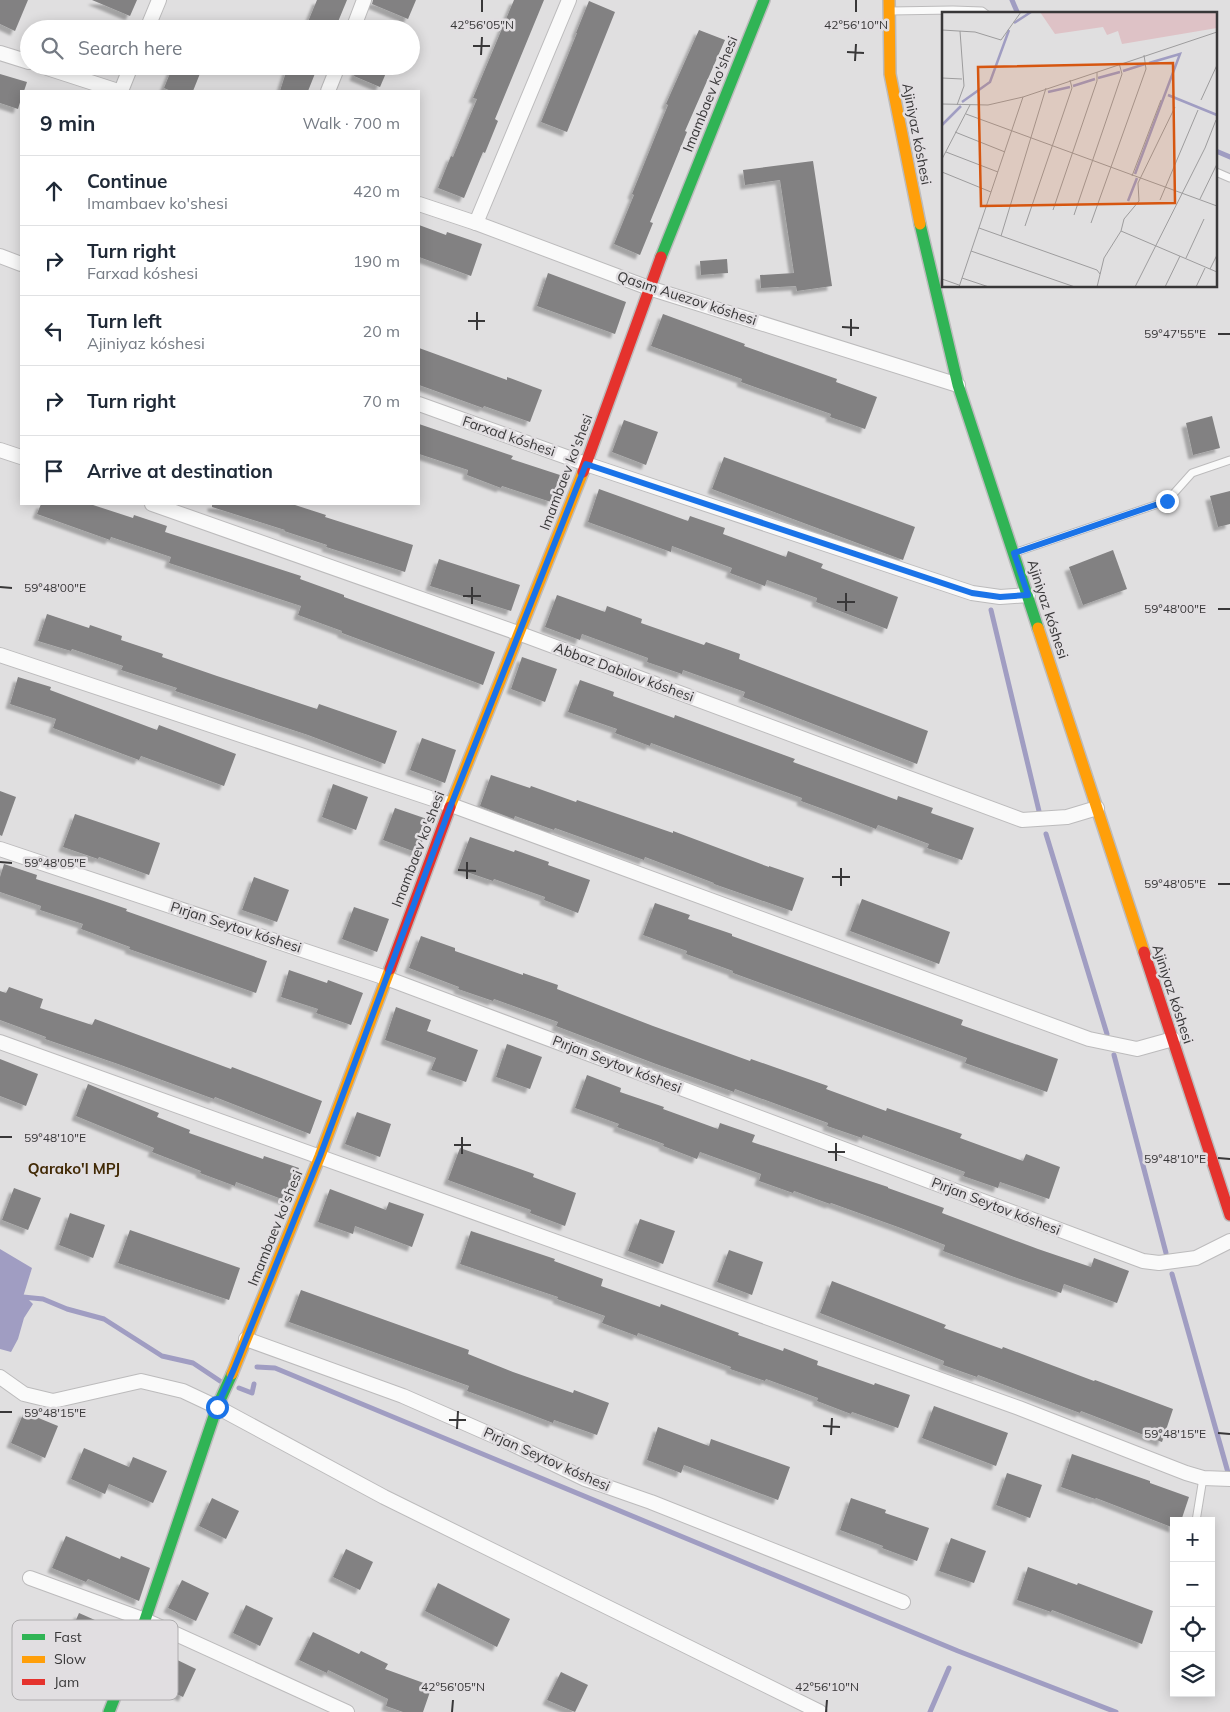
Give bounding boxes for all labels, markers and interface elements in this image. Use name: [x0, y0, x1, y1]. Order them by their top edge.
inset map: [942, 12, 1218, 288]
text: 42°56'05"N: [450, 17, 514, 32]
text: 42°56'10"N: [824, 17, 888, 32]
search box: [20, 20, 420, 75]
icon: search: [38, 34, 66, 62]
street label: Imambaev ko'shesi: [679, 34, 741, 154]
text: Search here: [78, 36, 182, 60]
street label: Ajiniyaz kóshesi: [898, 82, 936, 186]
text: 9 min: [40, 110, 95, 136]
text: Walk · 700 m: [302, 113, 400, 133]
text: Continue: [87, 169, 167, 193]
icon: ahead: [40, 177, 68, 205]
text: 420 m: [353, 181, 400, 201]
text: Imambaev ko'shesi: [87, 193, 228, 213]
text: Turn right: [87, 239, 176, 263]
icon: right: [40, 247, 68, 275]
text: 190 m: [353, 251, 400, 271]
text: Farxad kóshesi: [87, 263, 198, 283]
street label: Qasım Auezov kóshesi: [615, 267, 759, 329]
text: Turn left: [87, 309, 162, 333]
icon: left: [40, 317, 68, 345]
text: 20 m: [363, 321, 400, 341]
text: 59°47'55"E: [1144, 326, 1206, 341]
text: Ajiniyaz kóshesi: [87, 333, 205, 353]
icon: right: [40, 387, 68, 415]
text: Turn right: [87, 389, 176, 413]
text: 70 m: [363, 391, 400, 411]
street label: Imambaev ko'shesi: [536, 411, 596, 533]
street label: Farxad kóshesi: [460, 412, 558, 460]
icon: arrive: [40, 457, 68, 485]
text: Arrive at destination: [87, 459, 273, 483]
route end: [1156, 490, 1179, 513]
street label: Ajiniyaz kóshesi: [1023, 557, 1073, 661]
text: 59°48'00"E: [24, 580, 86, 595]
text: 59°48'00"E: [1144, 601, 1206, 616]
street label: Abbaz Dabılov kóshesi: [552, 638, 696, 706]
street label: Imambaev ko'shesi: [388, 788, 448, 910]
text: 59°48'05"E: [24, 855, 86, 870]
text: 59°48'05"E: [1144, 876, 1206, 891]
street label: Pırjan Seytov kóshesi: [168, 897, 304, 957]
street label: Ajiniyaz kóshesi: [1148, 942, 1198, 1046]
street label: Pırjan Seytov kóshesi: [550, 1031, 684, 1097]
text: 59°48'10"E: [24, 1130, 86, 1145]
text: 59°48'10"E: [1144, 1151, 1206, 1166]
district label: Qarako'l MPJ: [28, 1159, 120, 1178]
street label: Imambaev ko'shesi: [244, 1168, 306, 1288]
street label: Pırjan Seytov kóshesi: [929, 1173, 1063, 1239]
route start: [206, 1396, 229, 1419]
text: 59°48'15"E: [24, 1405, 86, 1420]
street label: Pırjan Seytov kóshesi: [481, 1423, 613, 1495]
text: 59°48'15"E: [1144, 1426, 1206, 1441]
map controls: [1170, 1517, 1215, 1697]
button: +: [1170, 1517, 1215, 1562]
button: −: [1170, 1562, 1215, 1607]
button: locate: [1170, 1607, 1215, 1652]
legend: [12, 1620, 178, 1700]
text: Fast: [54, 1628, 82, 1646]
text: Slow: [54, 1650, 86, 1668]
button: layers: [1170, 1652, 1215, 1697]
text: Jam: [54, 1673, 79, 1691]
text: 42°56'05"N: [421, 1679, 485, 1694]
text: 42°56'10"N: [795, 1679, 859, 1694]

